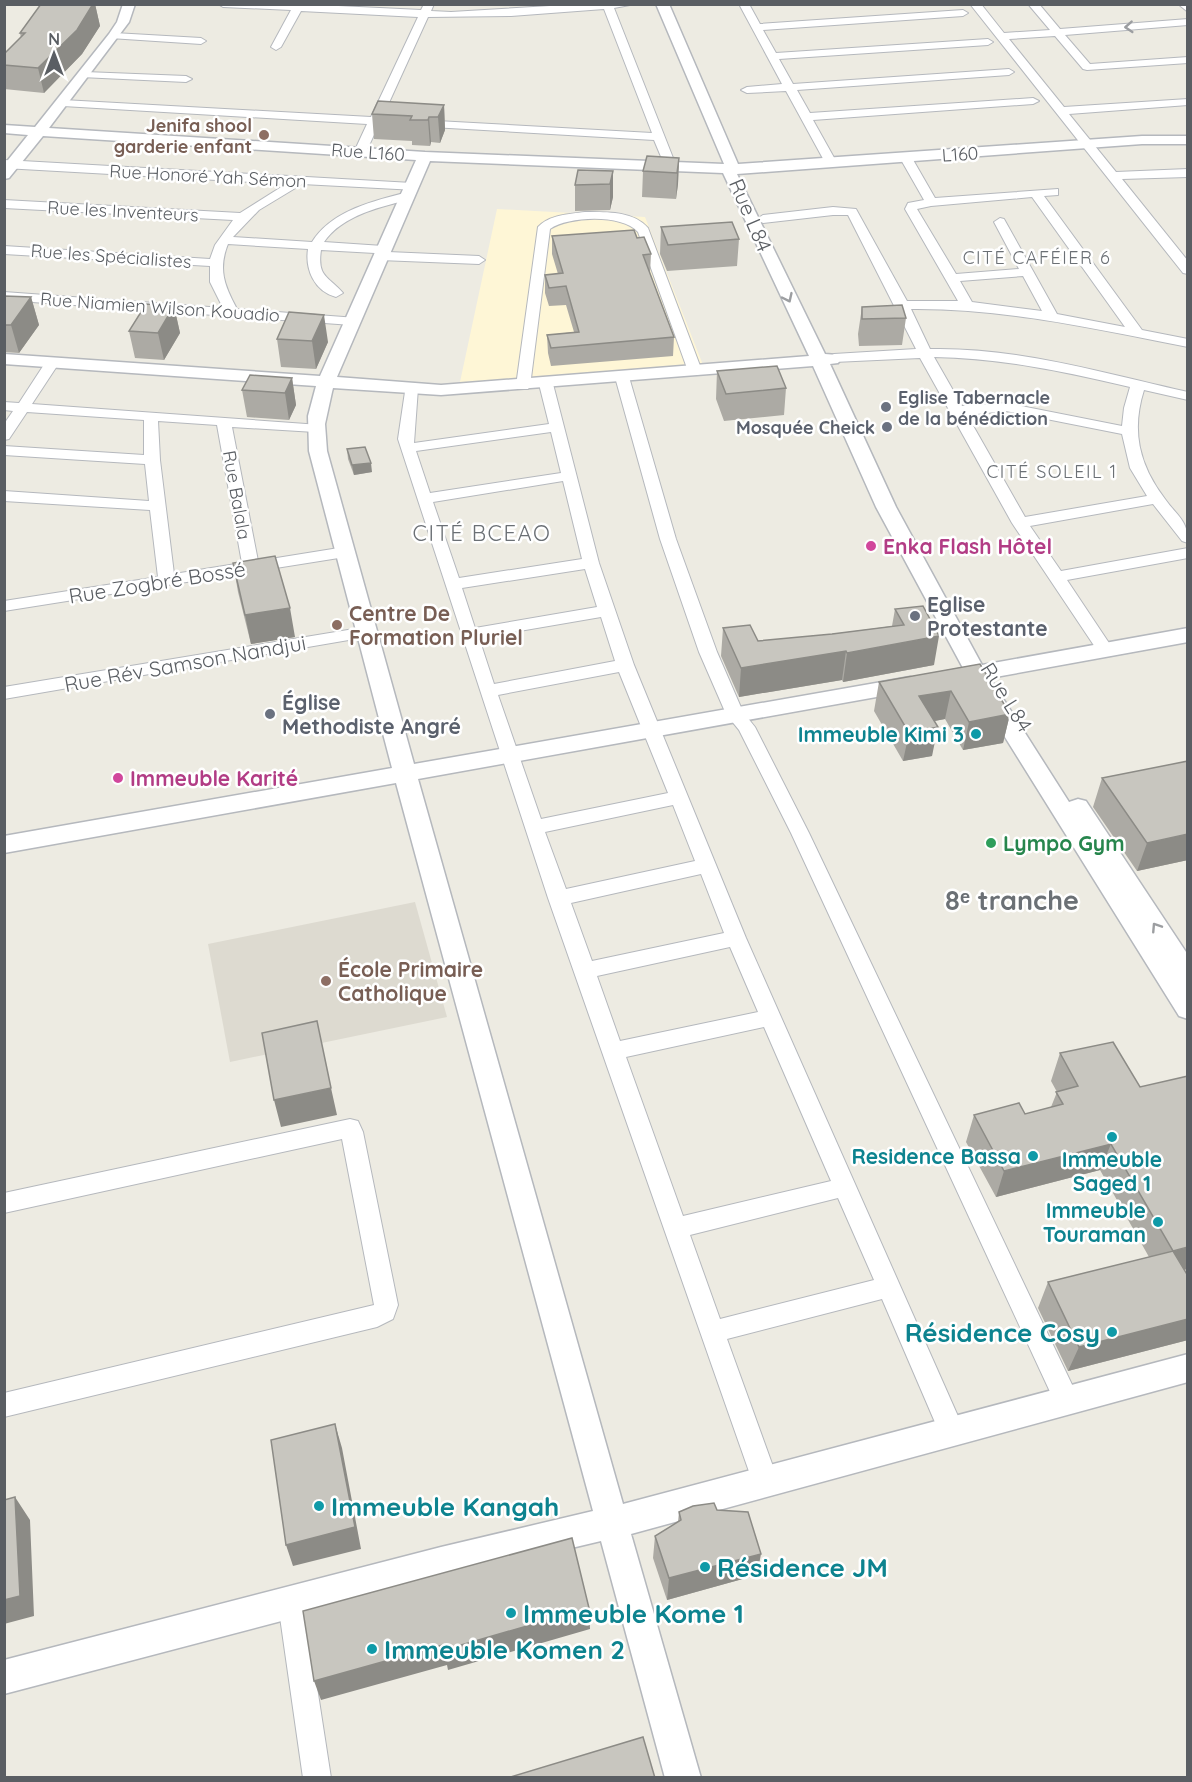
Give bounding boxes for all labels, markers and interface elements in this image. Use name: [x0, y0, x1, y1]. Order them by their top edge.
one-way arrow: [1125, 20, 1134, 33]
north arrow: [24, 24, 84, 84]
text: N: [48, 29, 60, 49]
place label: Jenifa shool garderie enfant: [114, 114, 252, 158]
marker: Jenifa shool garderie enfant: [257, 128, 271, 142]
street label: Rue L160: [330, 138, 406, 166]
street label: L160: [941, 141, 979, 167]
street label: Rue Honoré Yah Sémon: [109, 159, 307, 193]
street label: Rue L84: [724, 174, 778, 256]
street label: Rue les Inventeurs: [47, 196, 199, 226]
street label: Rue les Spécialistes: [30, 239, 192, 273]
district label: CITÉ CAFÉIER 6: [963, 246, 1111, 269]
street label: Rue Niamien Wilson Kouadio: [39, 287, 281, 327]
one-way arrow: [781, 292, 793, 303]
place label: Eglise Tabernacle de la bénédiction: [898, 386, 1050, 430]
marker: Eglise Tabernacle de la bénédiction: [879, 400, 893, 414]
place label: Mosquée Cheick: [736, 416, 875, 439]
marker: Mosquée Cheick: [880, 420, 894, 434]
street label: Rue Balala: [218, 449, 256, 541]
district label: CITÉ SOLEIL 1: [986, 460, 1118, 483]
district label: CITÉ BCEAO: [413, 519, 551, 547]
place label: Enka Flash Hôtel: [883, 533, 1052, 559]
marker: Enka Flash Hôtel: [864, 539, 878, 553]
street label: Rue Zogbré Bossé: [67, 555, 247, 609]
place label: Eglise Protestante: [927, 591, 1048, 641]
place label: Centre De Formation Pluriel: [349, 600, 523, 650]
marker: Eglise Protestante: [908, 609, 922, 623]
marker: Centre De Formation Pluriel: [330, 618, 344, 632]
street label: Rue Rév Samson Nandjui: [62, 629, 308, 697]
street label: Rue L84: [976, 657, 1038, 737]
place label: Église Methodiste Angré: [282, 689, 461, 739]
marker: Église Methodiste Angré: [263, 707, 277, 721]
place label: Immeuble Kimi 3: [798, 721, 964, 747]
marker: Immeuble Kimi 3: [969, 727, 983, 741]
place label: Immeuble Karité: [130, 765, 298, 791]
marker: Immeuble Karité: [111, 771, 125, 785]
place label: Lympo Gym: [1003, 830, 1125, 856]
marker: Lympo Gym: [984, 836, 998, 850]
district label: 8ᵉ tranche: [945, 883, 1079, 917]
one-way arrow: [1152, 923, 1163, 934]
place label: École Primaire Catholique: [338, 956, 483, 1006]
marker: École Primaire Catholique: [319, 974, 333, 988]
marker: Immeuble Saged 1: [1105, 1130, 1119, 1144]
place label: Residence Bassa: [851, 1143, 1021, 1169]
place label: Immeuble Saged 1: [1062, 1146, 1162, 1196]
marker: Residence Bassa: [1026, 1149, 1040, 1163]
place label: Immeuble Touraman: [1043, 1197, 1146, 1247]
marker: Immeuble Touraman: [1151, 1215, 1165, 1229]
place label: Résidence Cosy: [905, 1316, 1100, 1349]
marker: Résidence Cosy: [1105, 1325, 1119, 1339]
place label: Immeuble Kangah: [331, 1490, 559, 1523]
marker: Immeuble Kangah: [312, 1499, 326, 1513]
place label: Résidence JM: [717, 1551, 888, 1584]
marker: Résidence JM: [698, 1560, 712, 1574]
place label: Immeuble Kome 1: [523, 1597, 744, 1630]
marker: Immeuble Kome 1: [504, 1606, 518, 1620]
place label: Immeuble Komen 2: [384, 1633, 625, 1666]
marker: Immeuble Komen 2: [365, 1642, 379, 1656]

